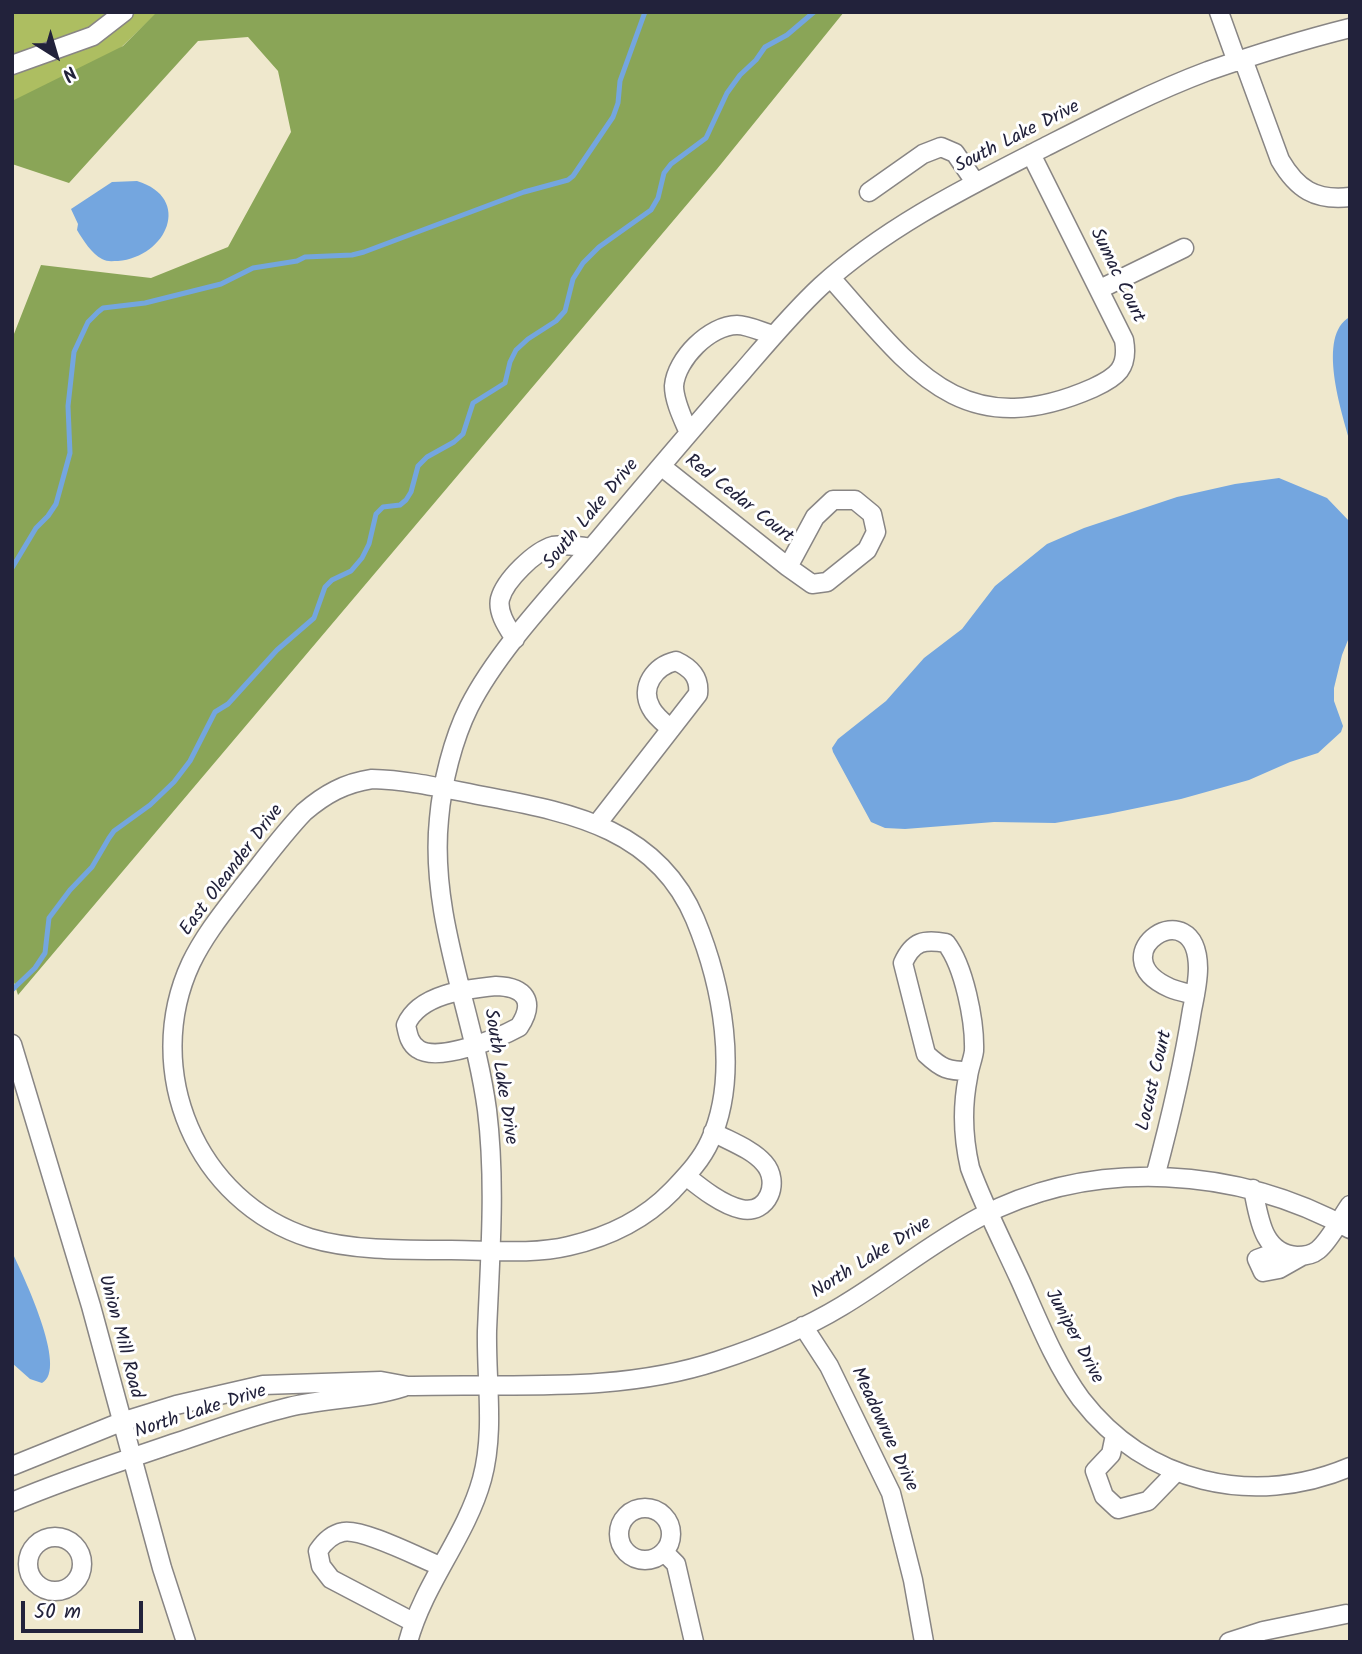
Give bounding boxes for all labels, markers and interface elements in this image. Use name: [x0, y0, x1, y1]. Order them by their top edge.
north arrow: [21, 21, 91, 91]
text: N: [55, 57, 82, 88]
street label: South Lake Drive: [952, 97, 1084, 179]
street label: Sumac Court: [1083, 225, 1149, 327]
street label: Red Cedar Court: [679, 450, 797, 550]
street label: South Lake Drive: [539, 455, 645, 575]
street label: East Oleander Drive: [176, 801, 290, 941]
street label: South Lake Drive: [477, 1008, 521, 1146]
street label: Locust Court: [1133, 1029, 1179, 1133]
street label: North Lake Drive: [808, 1213, 936, 1305]
street label: Union Mill Road: [92, 1273, 146, 1401]
street label: Juniper Drive: [1039, 1286, 1107, 1388]
street label: Meadowrue Drive: [844, 1364, 922, 1496]
street label: North Lake Drive: [132, 1381, 270, 1445]
scale bar: [24, 1588, 147, 1632]
text: 50 m: [34, 1596, 81, 1629]

